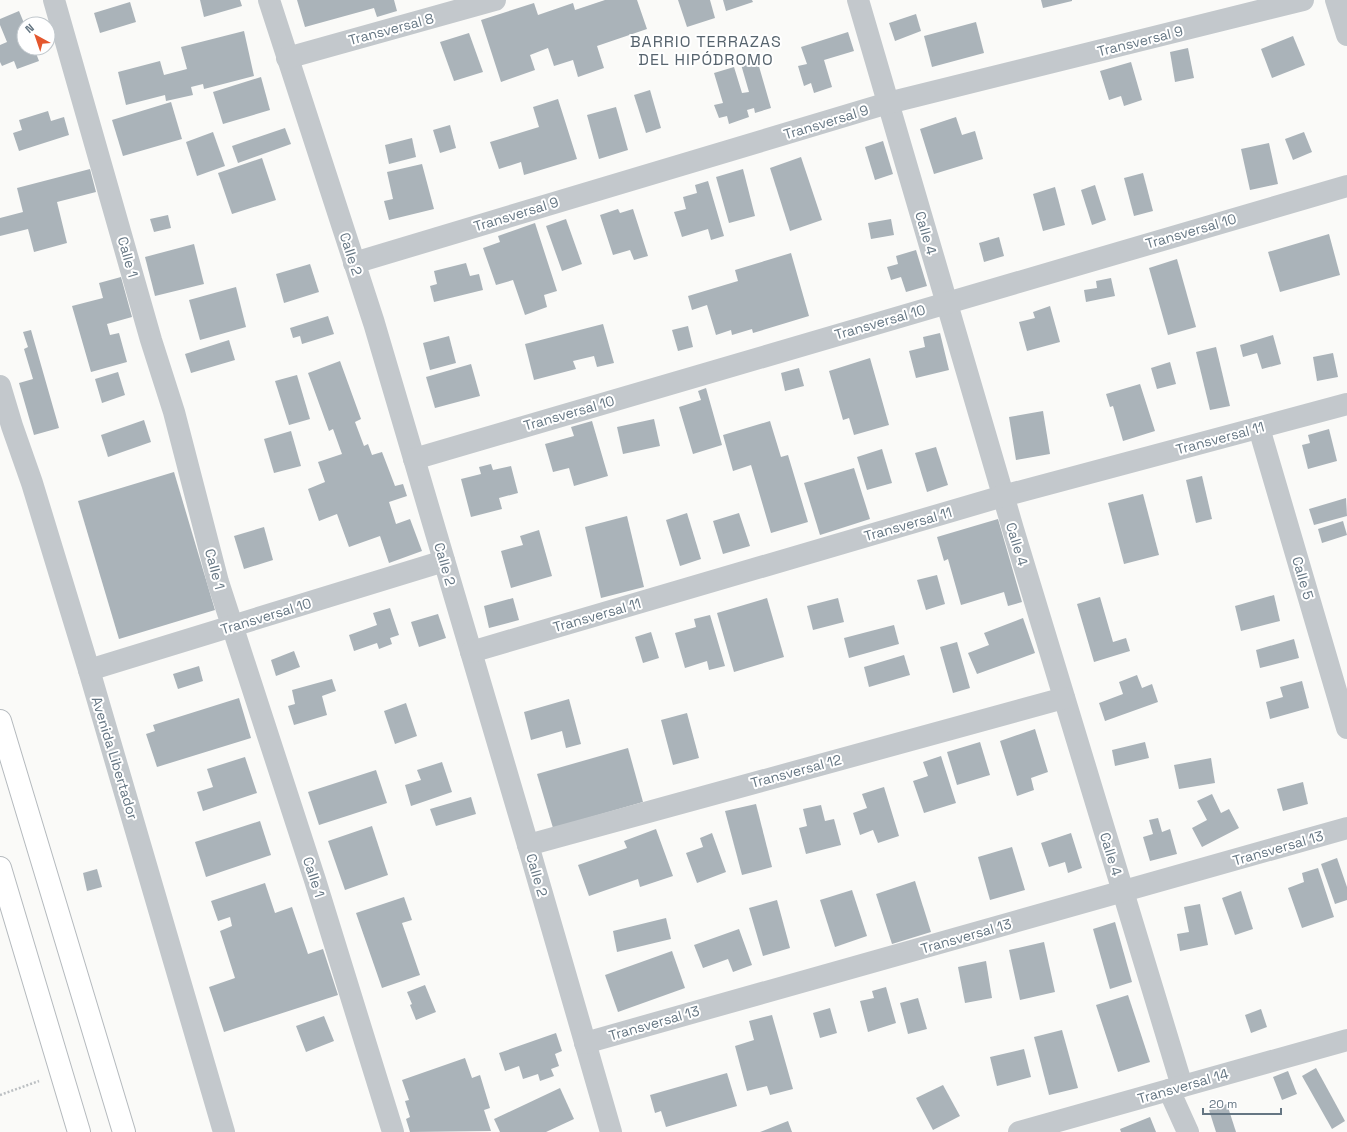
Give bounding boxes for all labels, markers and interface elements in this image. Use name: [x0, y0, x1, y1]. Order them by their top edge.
street label: Transversal 8: [346, 9, 436, 49]
north arrow: [16, 16, 56, 56]
text: N: [22, 21, 37, 36]
street label: Transversal 9: [1095, 22, 1185, 60]
district label: BARRIO TERRAZAS DEL HIPÓDROMO: [630, 31, 782, 70]
street label: Transversal 9: [781, 101, 871, 143]
street label: Transversal 9: [471, 193, 561, 235]
street label: Calle 4: [911, 209, 941, 257]
street label: Transversal 10: [1143, 209, 1239, 253]
street label: Calle 2: [336, 230, 366, 278]
street label: Calle 1: [114, 235, 142, 279]
street label: Transversal 10: [832, 300, 928, 344]
street label: Transversal 10: [521, 391, 617, 435]
street label: Transversal 11: [1174, 418, 1266, 458]
street label: Transversal 11: [862, 503, 954, 545]
street label: Calle 4: [1002, 520, 1032, 568]
street label: Calle 2: [430, 540, 460, 588]
street label: Calle 1: [201, 547, 229, 591]
street label: Calle 5: [1288, 554, 1318, 602]
street label: Transversal 10: [218, 594, 314, 638]
street label: Transversal 11: [551, 594, 643, 636]
street label: Avenida Libertador: [88, 694, 142, 822]
street label: Transversal 12: [749, 750, 843, 792]
street label: Transversal 13: [1231, 826, 1325, 870]
street label: Calle 4: [1096, 830, 1126, 878]
street label: Calle 2: [522, 851, 552, 899]
street label: Calle 1: [299, 854, 329, 900]
street label: Transversal 13: [919, 914, 1013, 958]
street label: Transversal 13: [607, 1001, 701, 1045]
street label: Transversal 14: [1136, 1064, 1231, 1108]
scale bar: [1203, 1090, 1281, 1116]
text: 20 m: [1209, 1096, 1237, 1112]

